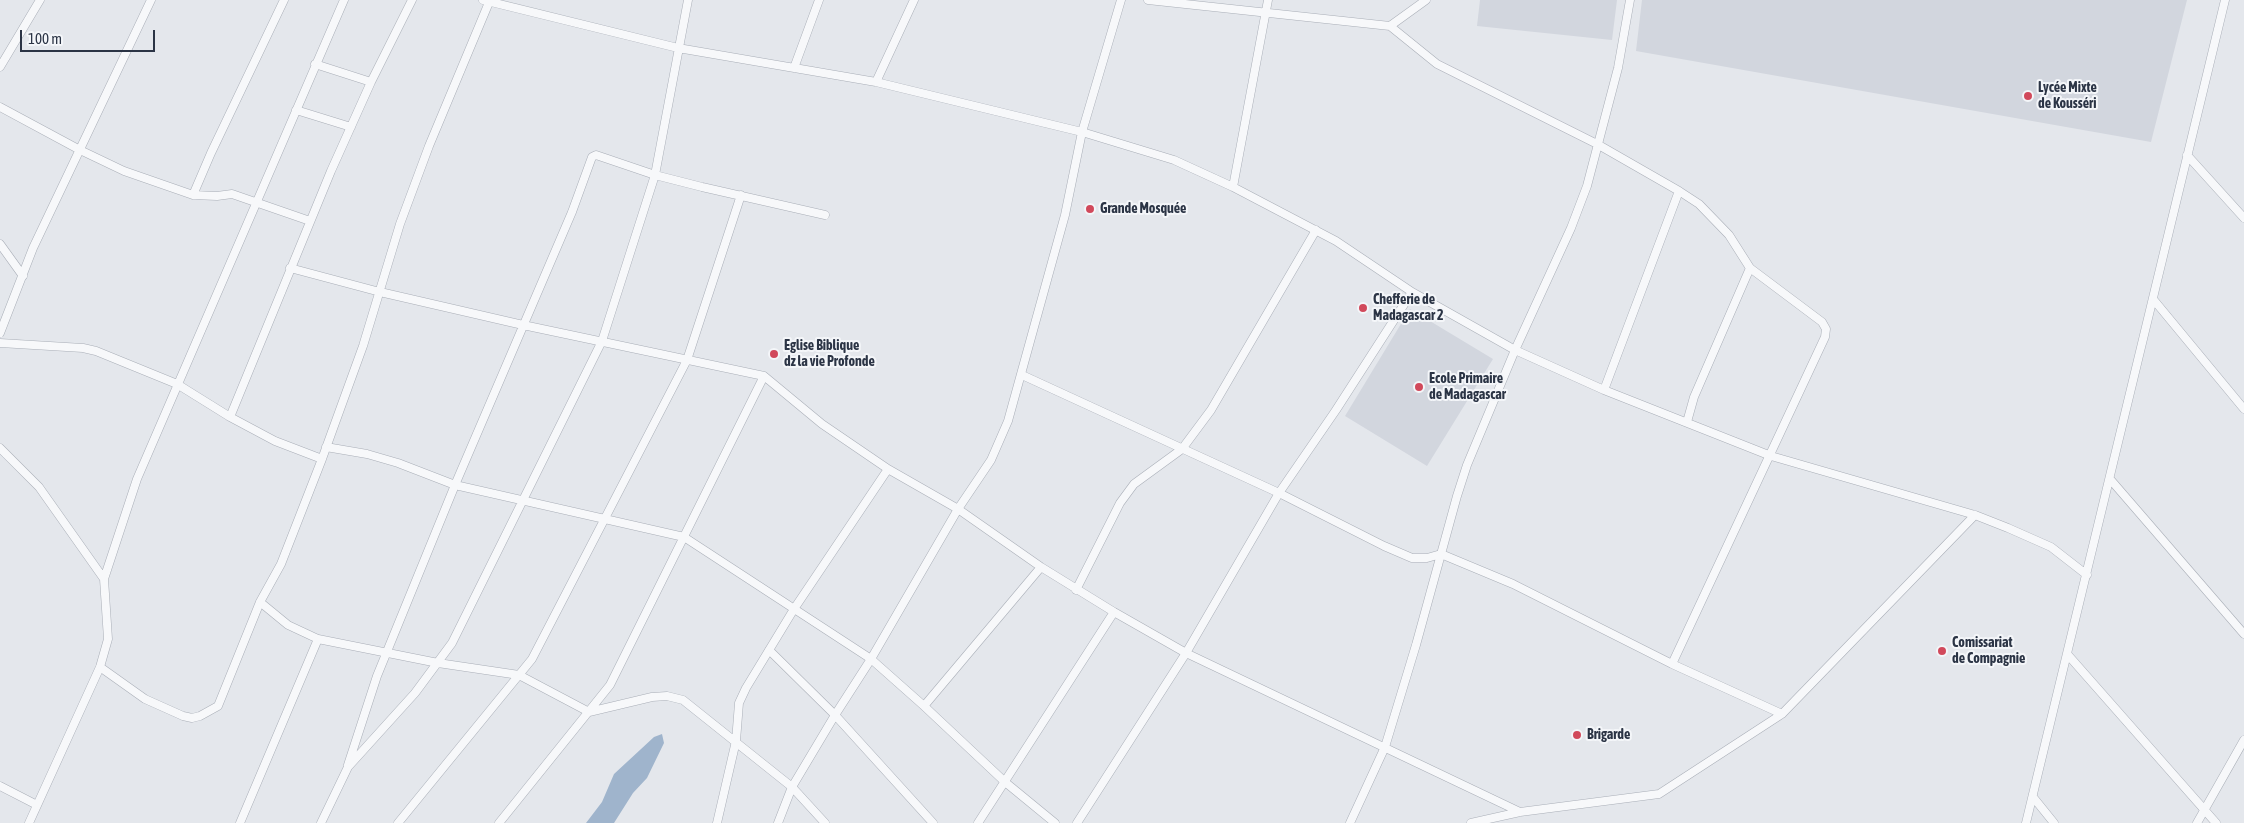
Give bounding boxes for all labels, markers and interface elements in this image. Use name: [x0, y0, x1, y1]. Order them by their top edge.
scale bar: [22, 20, 158, 52]
text: 100 m: [28, 30, 62, 47]
place label: Lycée Mixte de Kousséri: [2038, 80, 2097, 112]
marker: Lycée Mixte de Kousséri: [2022, 90, 2034, 102]
place label: Grande Mosquée: [1100, 201, 1186, 217]
marker: Grande Mosquée: [1084, 203, 1096, 215]
place label: Chefferie de Madagascar 2: [1373, 292, 1444, 324]
marker: Chefferie de Madagascar 2: [1357, 302, 1369, 314]
place label: Eglise Biblique dz la vie Profonde: [784, 338, 875, 371]
marker: Eglise Biblique dz la vie Profonde: [768, 348, 780, 360]
place label: Ecole Primaire de Madagascar: [1429, 371, 1506, 404]
marker: Ecole Primaire de Madagascar: [1413, 381, 1425, 393]
place label: Comissariat de Compagnie: [1952, 635, 2025, 668]
marker: Comissariat de Compagnie: [1936, 645, 1948, 657]
place label: Brigarde: [1587, 727, 1630, 743]
marker: Brigarde: [1571, 729, 1583, 741]

